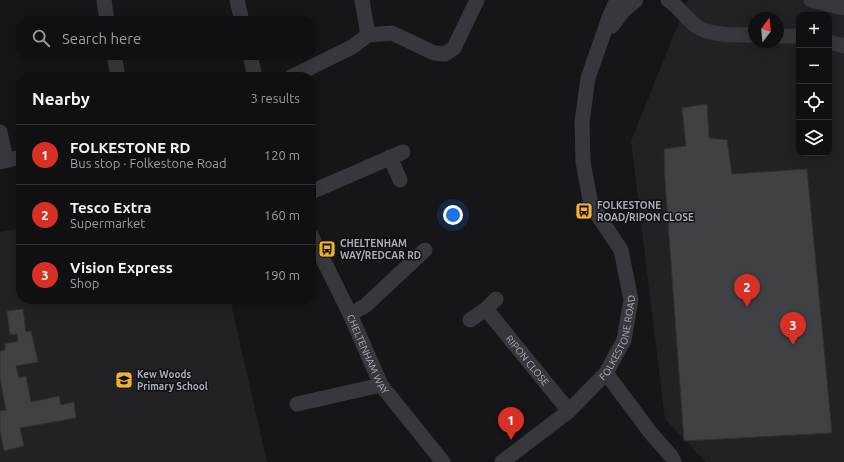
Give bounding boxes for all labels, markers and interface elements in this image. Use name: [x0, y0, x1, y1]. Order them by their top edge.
north arrow: [748, 12, 784, 48]
map controls: [796, 12, 832, 156]
button: +: [796, 12, 832, 48]
search box: [16, 16, 316, 60]
icon: search: [30, 27, 52, 49]
text: Search here: [62, 30, 141, 47]
button: −: [796, 48, 832, 84]
button: locate: [796, 84, 832, 120]
text: Nearby: [32, 89, 90, 108]
text: 3 results: [250, 91, 300, 105]
button: layers: [796, 120, 832, 156]
text: FOLKESTONE RD: [70, 139, 191, 156]
text: 1: [41, 148, 49, 162]
text: 120 m: [264, 148, 300, 162]
text: Bus stop · Folkestone Road: [70, 156, 227, 170]
text: Tesco Extra: [70, 199, 151, 216]
place label: FOLKESTONE ROAD/RIPON CLOSE: [597, 200, 694, 223]
bus stop icon: FOLKESTONE ROAD/RIPON CLOSE: [574, 201, 594, 221]
your location: [443, 205, 463, 225]
text: 2: [41, 208, 49, 222]
text: 160 m: [264, 208, 300, 222]
text: Supermarket: [70, 216, 145, 230]
place label: CHELTENHAM WAY/REDCAR RD: [340, 238, 421, 261]
bus stop icon: CHELTENHAM WAY/REDCAR RD: [317, 239, 337, 259]
text: Vision Express: [70, 259, 173, 276]
text: 3: [41, 268, 49, 282]
text: 190 m: [264, 268, 300, 282]
pin: 2: [734, 274, 760, 307]
text: Shop: [70, 276, 99, 290]
street label: FOLKESTONE ROAD: [597, 294, 637, 383]
pin: 3: [780, 312, 806, 345]
street label: CHELTENHAM WAY: [345, 313, 391, 396]
street label: RIPON CLOSE: [504, 333, 551, 388]
place label: Kew Woods Primary School: [137, 369, 208, 392]
school or university icon: Kew Woods Primary School: [114, 370, 134, 390]
pin: 1: [498, 407, 524, 440]

